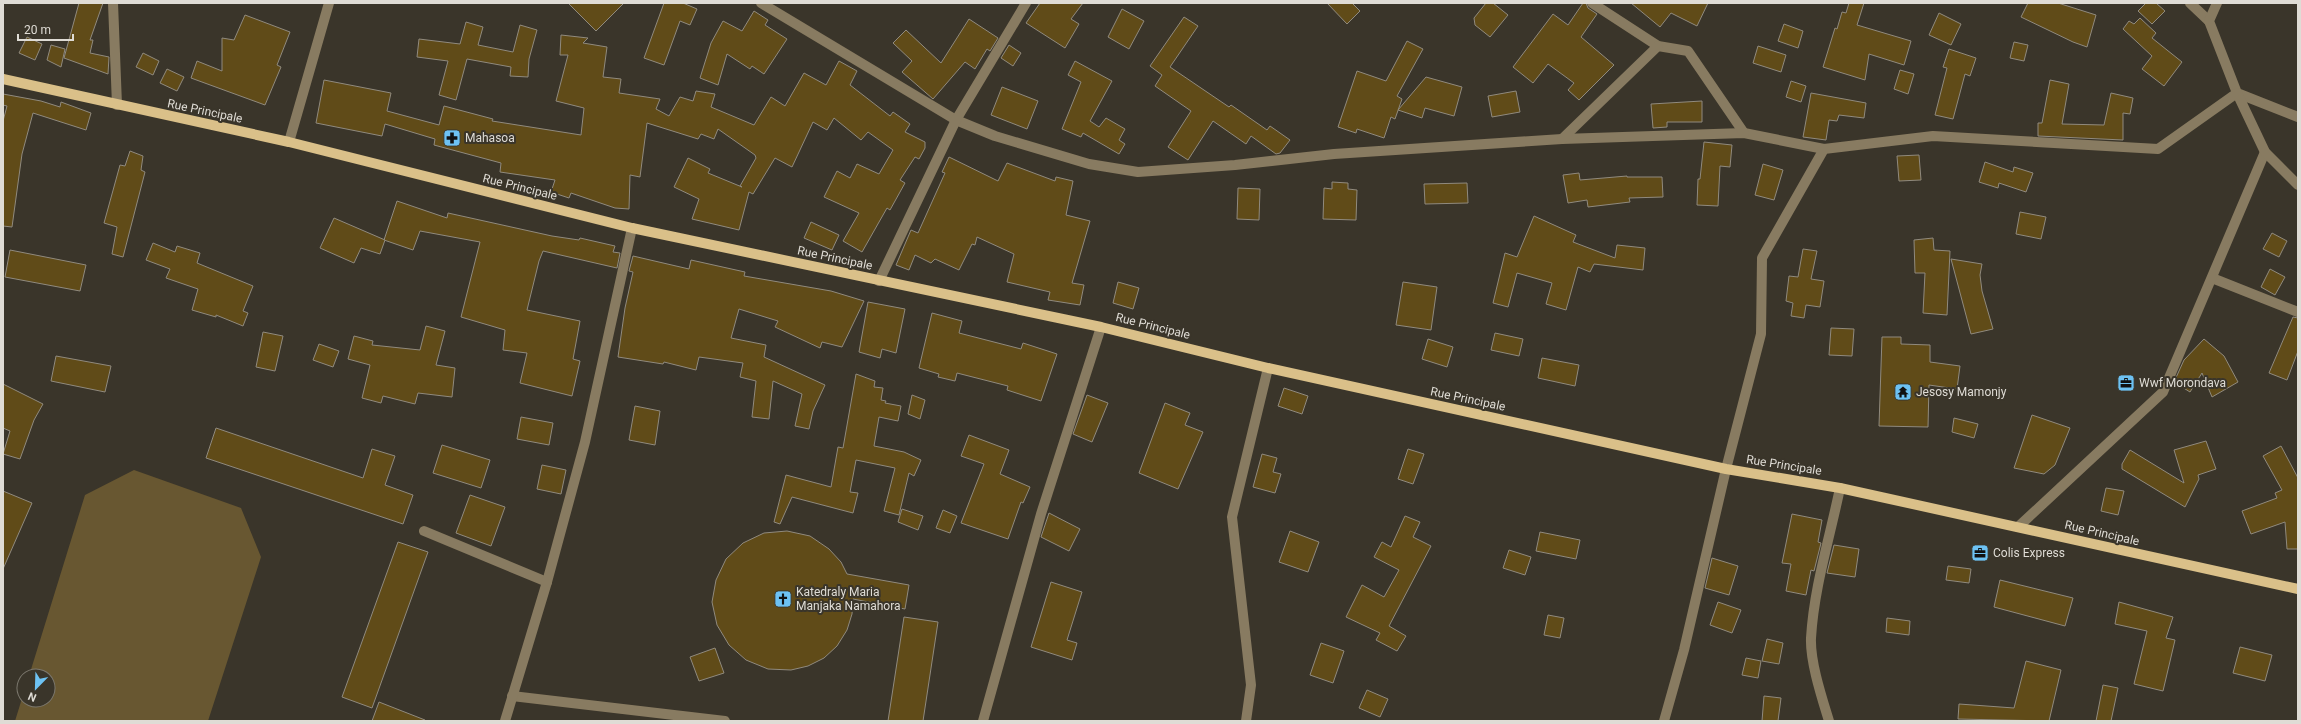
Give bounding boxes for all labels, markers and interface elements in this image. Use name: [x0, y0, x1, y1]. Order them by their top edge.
scale bar: [18, 16, 73, 42]
text: 20 m: [24, 23, 51, 37]
street label: Rue Principale: [166, 96, 244, 126]
pharmacy icon: Mahasoa: [442, 128, 462, 148]
place label: Mahasoa: [465, 131, 515, 145]
street label: Rue Principale: [481, 171, 559, 203]
street label: Rue Principale: [796, 243, 874, 273]
street label: Rue Principale: [1114, 310, 1192, 342]
office icon: Wwf Morondava: [2116, 373, 2136, 393]
place label: Wwf Morondava: [2139, 376, 2226, 390]
temple icon: Jesosy Mamonjy: [1893, 382, 1913, 402]
street label: Rue Principale: [1429, 384, 1507, 414]
place label: Jesosy Mamonjy: [1916, 385, 2007, 399]
street label: Rue Principale: [1745, 452, 1823, 478]
street label: Rue Principale: [2063, 518, 2141, 548]
office icon: Colis Express: [1970, 543, 1990, 563]
place label: Colis Express: [1993, 546, 2065, 560]
place label: Katedraly Maria Manjaka Namahora: [796, 585, 901, 613]
church icon: Katedraly Maria Manjaka Namahora: [773, 589, 793, 609]
north arrow: [16, 668, 56, 708]
text: N: [26, 689, 38, 704]

